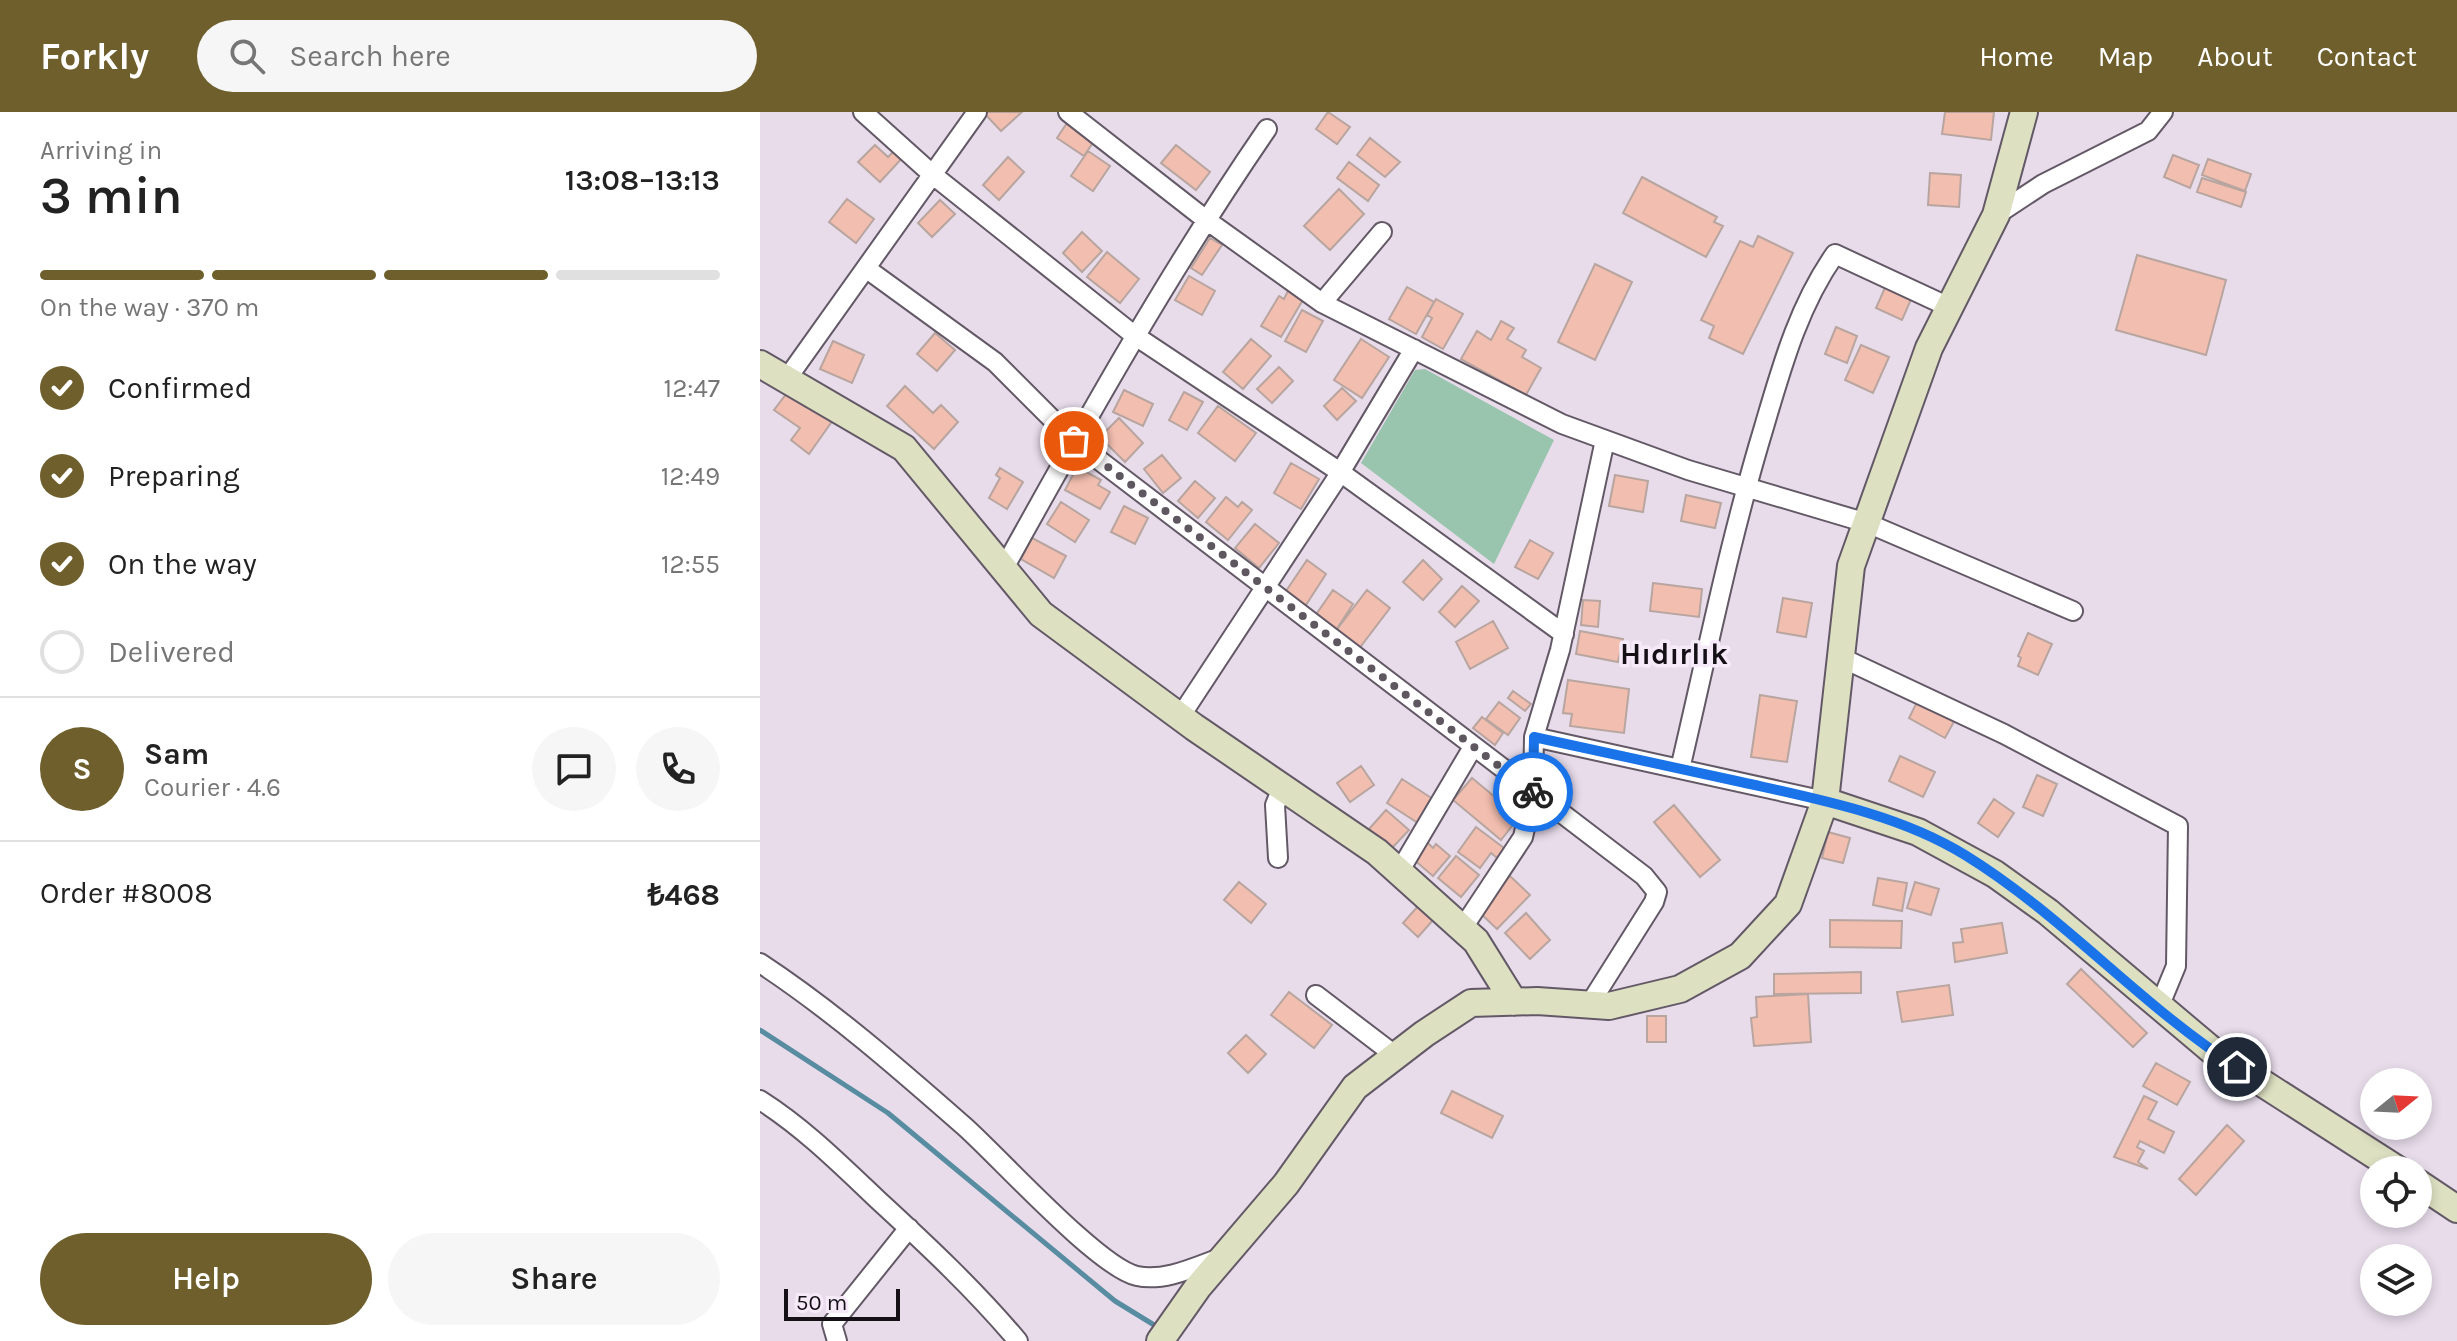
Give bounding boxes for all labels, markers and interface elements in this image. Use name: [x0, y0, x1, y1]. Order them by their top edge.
search box: [197, 20, 757, 92]
text: Forkly: [40, 34, 149, 79]
icon: search: [225, 34, 269, 78]
text: Search here: [289, 38, 451, 74]
text: Home: [1979, 40, 2054, 73]
text: Map: [2098, 40, 2153, 73]
text: About: [2197, 40, 2273, 73]
text: Contact: [2317, 40, 2417, 73]
text: Arriving in: [40, 135, 162, 166]
text: 13:08–13:13: [565, 162, 720, 198]
text: 3 min: [40, 165, 183, 226]
text: On the way · 370 m: [40, 292, 259, 323]
icon: check: [40, 366, 84, 410]
text: Confirmed: [108, 370, 252, 406]
text: 12:47: [664, 373, 720, 404]
pin: [1040, 407, 1108, 475]
icon: bag: [1052, 419, 1096, 463]
icon: check: [40, 454, 84, 498]
text: Preparing: [108, 458, 240, 494]
text: 12:49: [661, 461, 720, 492]
icon: check: [40, 542, 84, 586]
text: On the way: [108, 546, 257, 582]
text: 12:55: [661, 549, 720, 580]
text: Delivered: [108, 634, 235, 670]
district label: Hıdırlık: [1620, 636, 1728, 672]
button: chat: [532, 727, 616, 811]
button: phone: [636, 727, 720, 811]
text: Sam: [144, 736, 209, 772]
text: S: [72, 751, 92, 787]
courier: [1493, 752, 1573, 832]
icon: bike: [1511, 770, 1555, 814]
text: Courier · 4.6: [144, 772, 281, 803]
text: Order #8008: [40, 875, 213, 911]
text: ₺468: [647, 877, 720, 913]
pin: [2203, 1033, 2271, 1101]
icon: home: [2215, 1045, 2259, 1089]
north arrow: [2360, 1068, 2432, 1140]
map controls: [2360, 1068, 2432, 1316]
button: locate: [2360, 1156, 2432, 1228]
button: Help: [40, 1233, 372, 1325]
button: Share: [388, 1233, 720, 1325]
button: layers: [2360, 1244, 2432, 1316]
scale bar: [784, 1285, 900, 1321]
text: 50 m: [796, 1290, 847, 1316]

